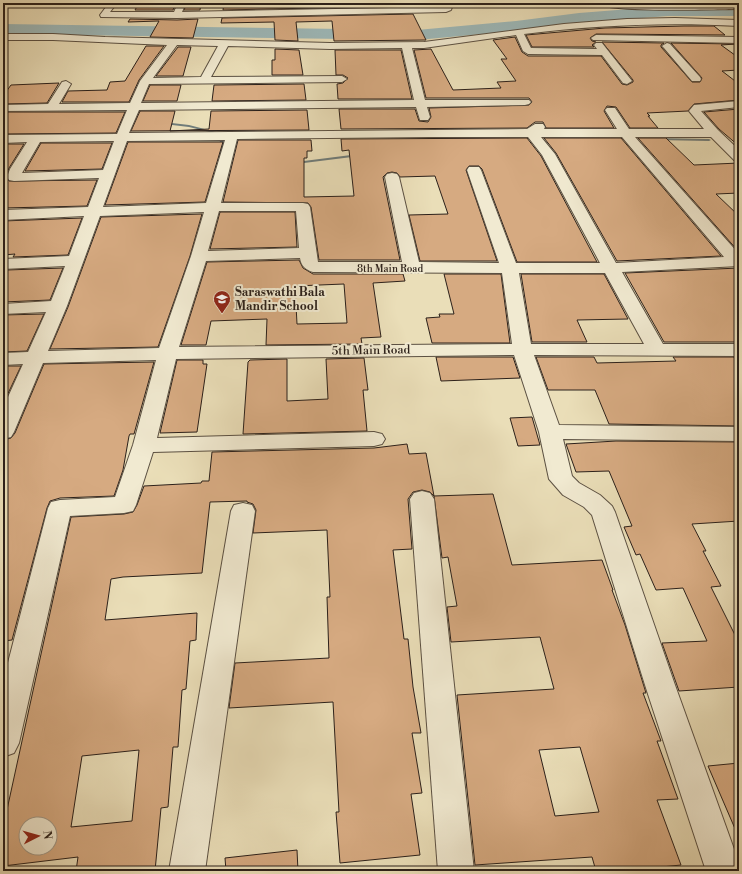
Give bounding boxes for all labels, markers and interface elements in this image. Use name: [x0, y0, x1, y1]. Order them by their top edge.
street label: 8th Main Road: [357, 263, 423, 275]
place label: Saraswathi Bala Mandir School: [235, 285, 325, 314]
school or university icon: Saraswathi Bala Mandir School: [212, 289, 232, 314]
street label: 5th Main Road: [332, 342, 411, 359]
north arrow: [18, 816, 58, 856]
text: N: [40, 830, 54, 840]

